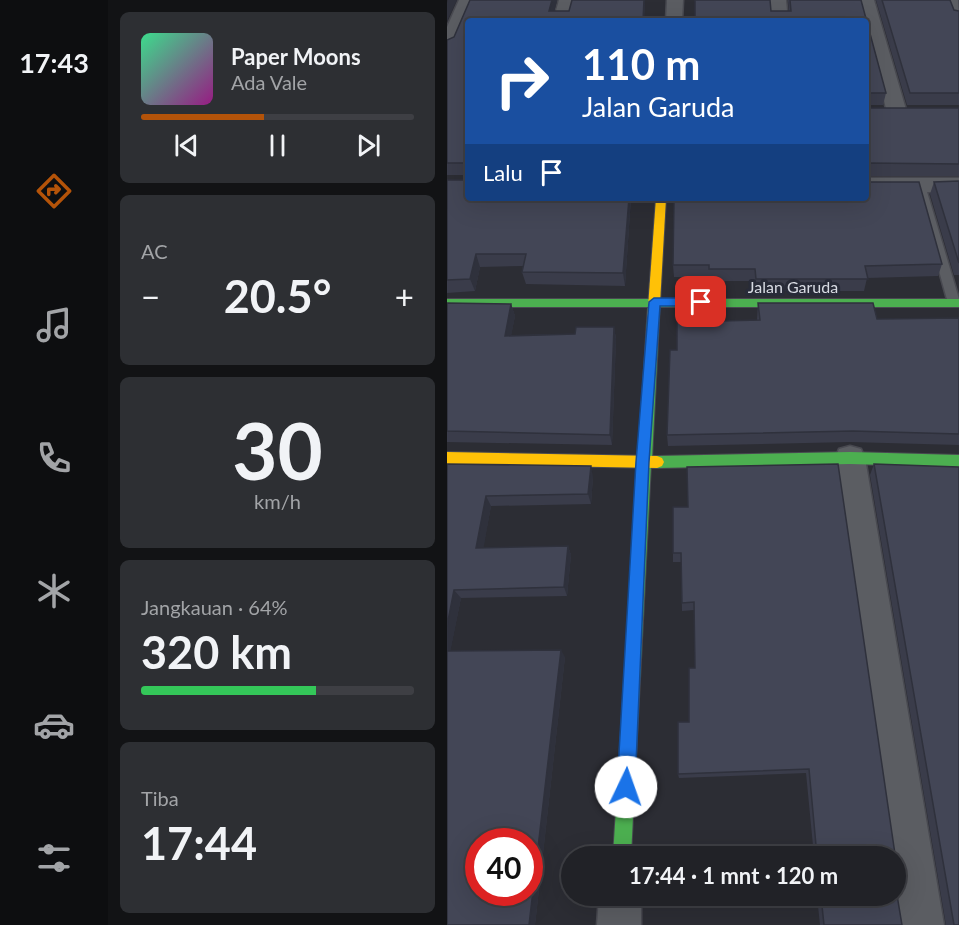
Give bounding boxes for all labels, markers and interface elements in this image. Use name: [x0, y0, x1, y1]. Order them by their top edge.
text: 110 m: [582, 39, 700, 89]
icon: right: [483, 42, 561, 120]
text: Paper Moons: [231, 43, 361, 70]
text: 17:43: [19, 46, 89, 79]
text: Ada Vale: [231, 70, 307, 94]
text: Jalan Garuda: [582, 90, 735, 123]
icon: previous: [170, 129, 203, 162]
icon: pause: [261, 129, 294, 162]
icon: next: [352, 129, 385, 162]
icon: arrive: [535, 156, 568, 189]
text: Lalu: [483, 159, 523, 186]
icon: directions: [33, 170, 75, 212]
text: AC: [141, 239, 168, 263]
text: 20.5°: [224, 269, 331, 323]
text: −: [141, 276, 160, 316]
text: +: [395, 276, 414, 316]
pin: [675, 276, 726, 327]
street label: Jalan Garuda: [748, 277, 838, 296]
icon: arrive: [684, 285, 717, 318]
icon: music: [33, 304, 75, 346]
text: 30: [232, 403, 323, 497]
icon: phone: [33, 437, 75, 479]
text: km/h: [254, 489, 301, 513]
icon: climate: [33, 570, 75, 612]
text: Jangkauan · 64%: [141, 595, 288, 619]
text: 320 km: [141, 625, 292, 679]
icon: car: [33, 704, 75, 746]
position arrow: [594, 755, 658, 819]
text: Tiba: [141, 786, 179, 810]
text: 17:44: [141, 816, 257, 870]
speed limit sign: 40: [465, 828, 543, 906]
icon: filters: [33, 837, 75, 879]
text: 17:44 · 1 mnt · 120 m: [629, 862, 838, 889]

